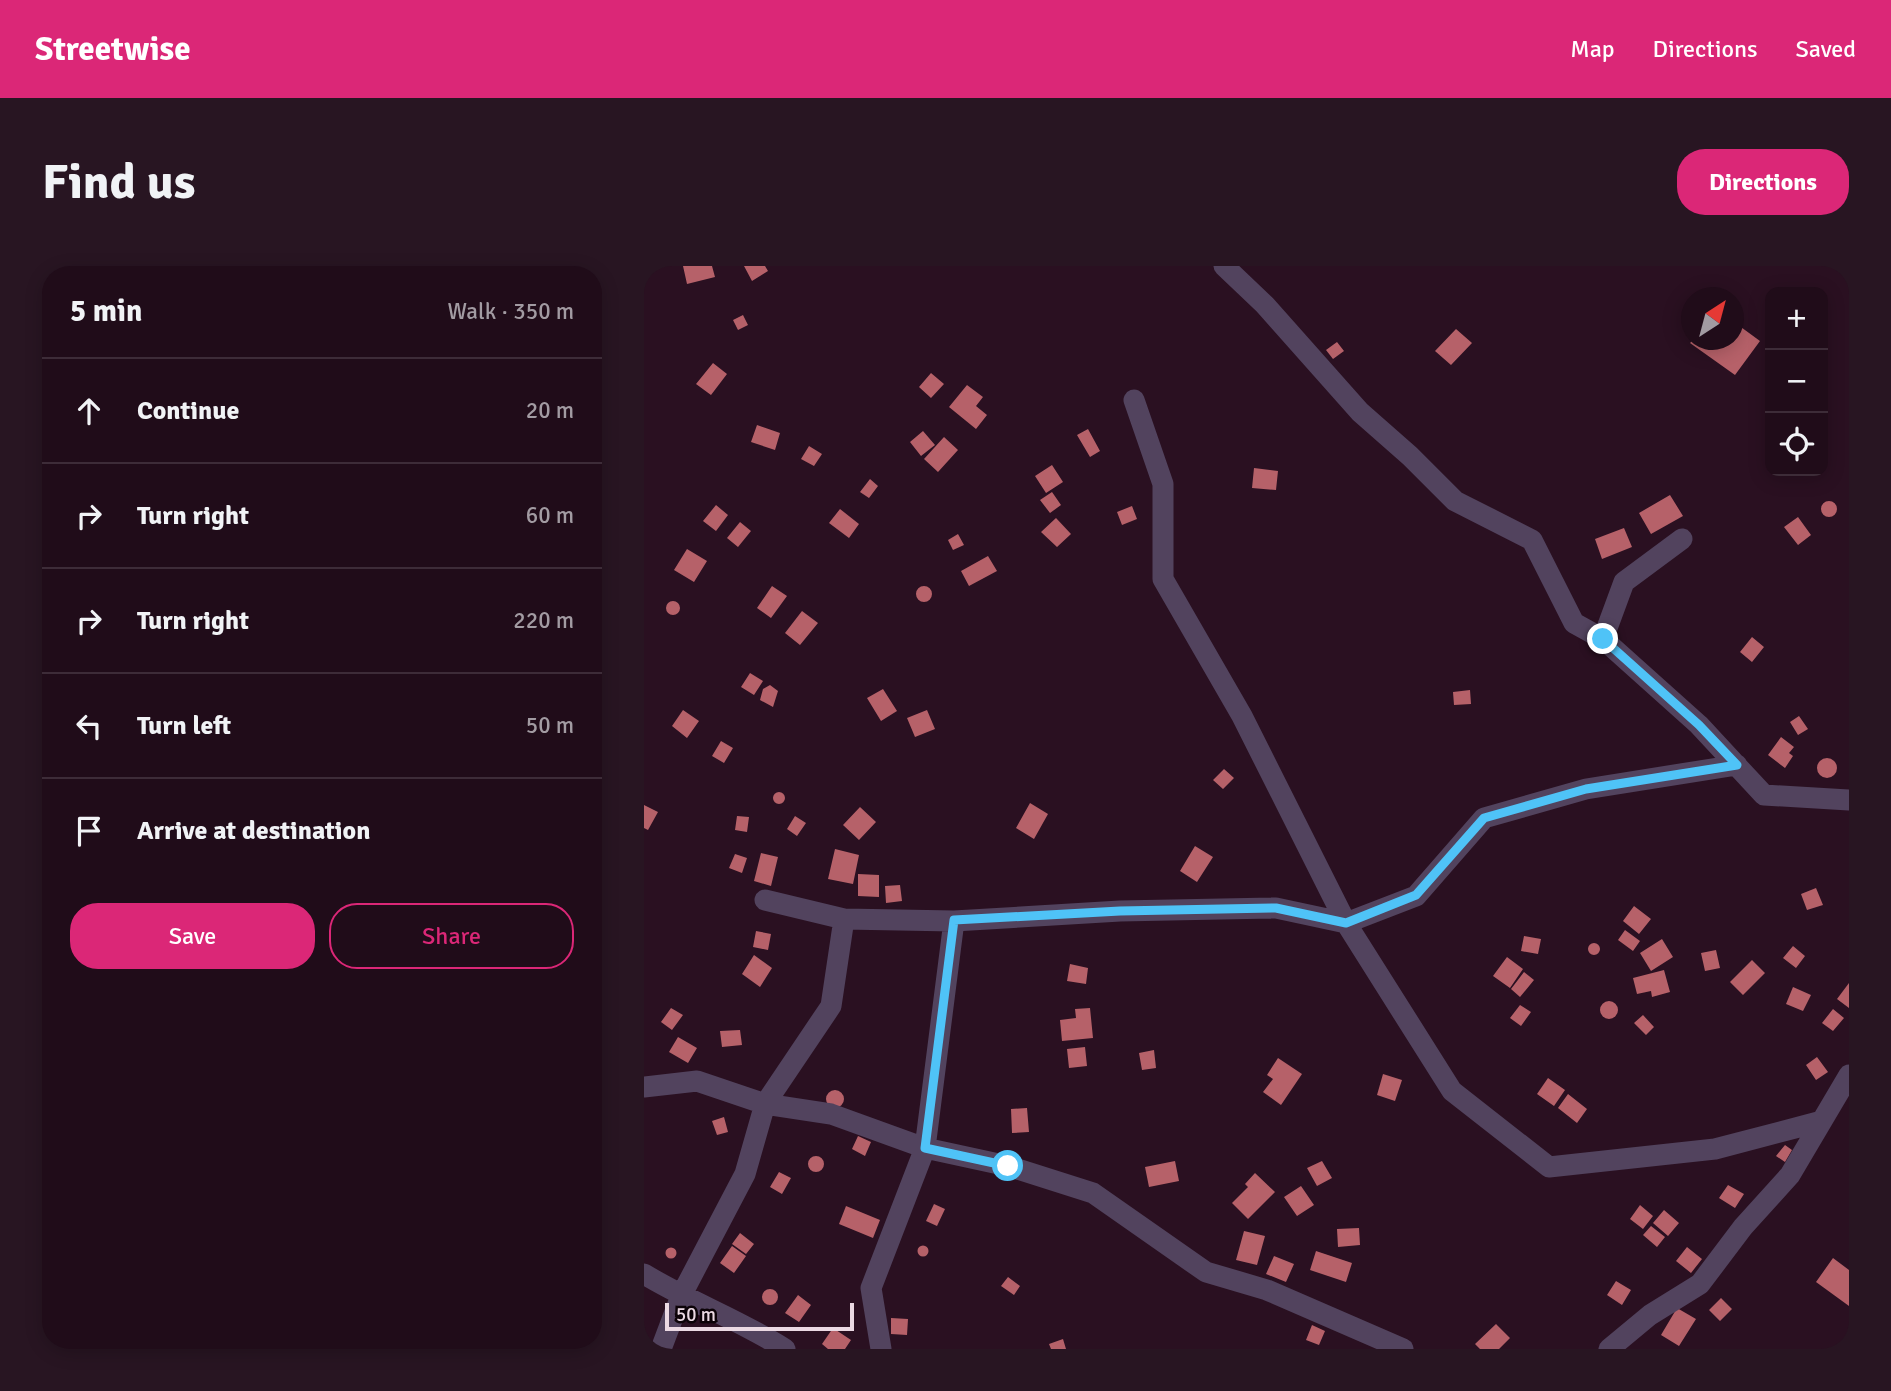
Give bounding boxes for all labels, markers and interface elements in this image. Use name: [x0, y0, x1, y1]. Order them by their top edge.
text: Streetwise: [35, 29, 191, 70]
text: Map: [1570, 34, 1615, 64]
text: Directions: [1653, 34, 1758, 64]
text: Saved: [1796, 34, 1856, 64]
button: Directions: [1677, 149, 1849, 215]
text: Find us: [42, 152, 195, 212]
north arrow: [1681, 287, 1744, 350]
map controls: [1765, 287, 1828, 476]
button: +: [1765, 287, 1828, 350]
text: 5 min: [70, 293, 142, 330]
text: Walk · 350 m: [448, 297, 574, 326]
button: −: [1765, 350, 1828, 413]
icon: ahead: [70, 392, 108, 430]
text: Continue: [137, 395, 239, 427]
text: 20 m: [526, 396, 574, 425]
button: locate: [1765, 413, 1828, 476]
icon: right: [70, 497, 108, 535]
text: Turn right: [137, 500, 249, 532]
text: 60 m: [526, 501, 574, 530]
icon: right: [70, 602, 108, 640]
text: Turn right: [137, 605, 249, 637]
text: 220 m: [513, 606, 574, 635]
route end: [1587, 623, 1618, 654]
icon: left: [70, 707, 108, 745]
text: Turn left: [137, 710, 231, 742]
text: 50 m: [526, 711, 574, 740]
icon: arrive: [70, 812, 108, 850]
text: Arrive at destination: [137, 815, 370, 847]
button: Save: [70, 903, 315, 969]
button: Share: [329, 903, 574, 969]
route start: [992, 1150, 1023, 1181]
scale bar: [665, 1300, 854, 1332]
text: 50 m: [676, 1303, 716, 1327]

